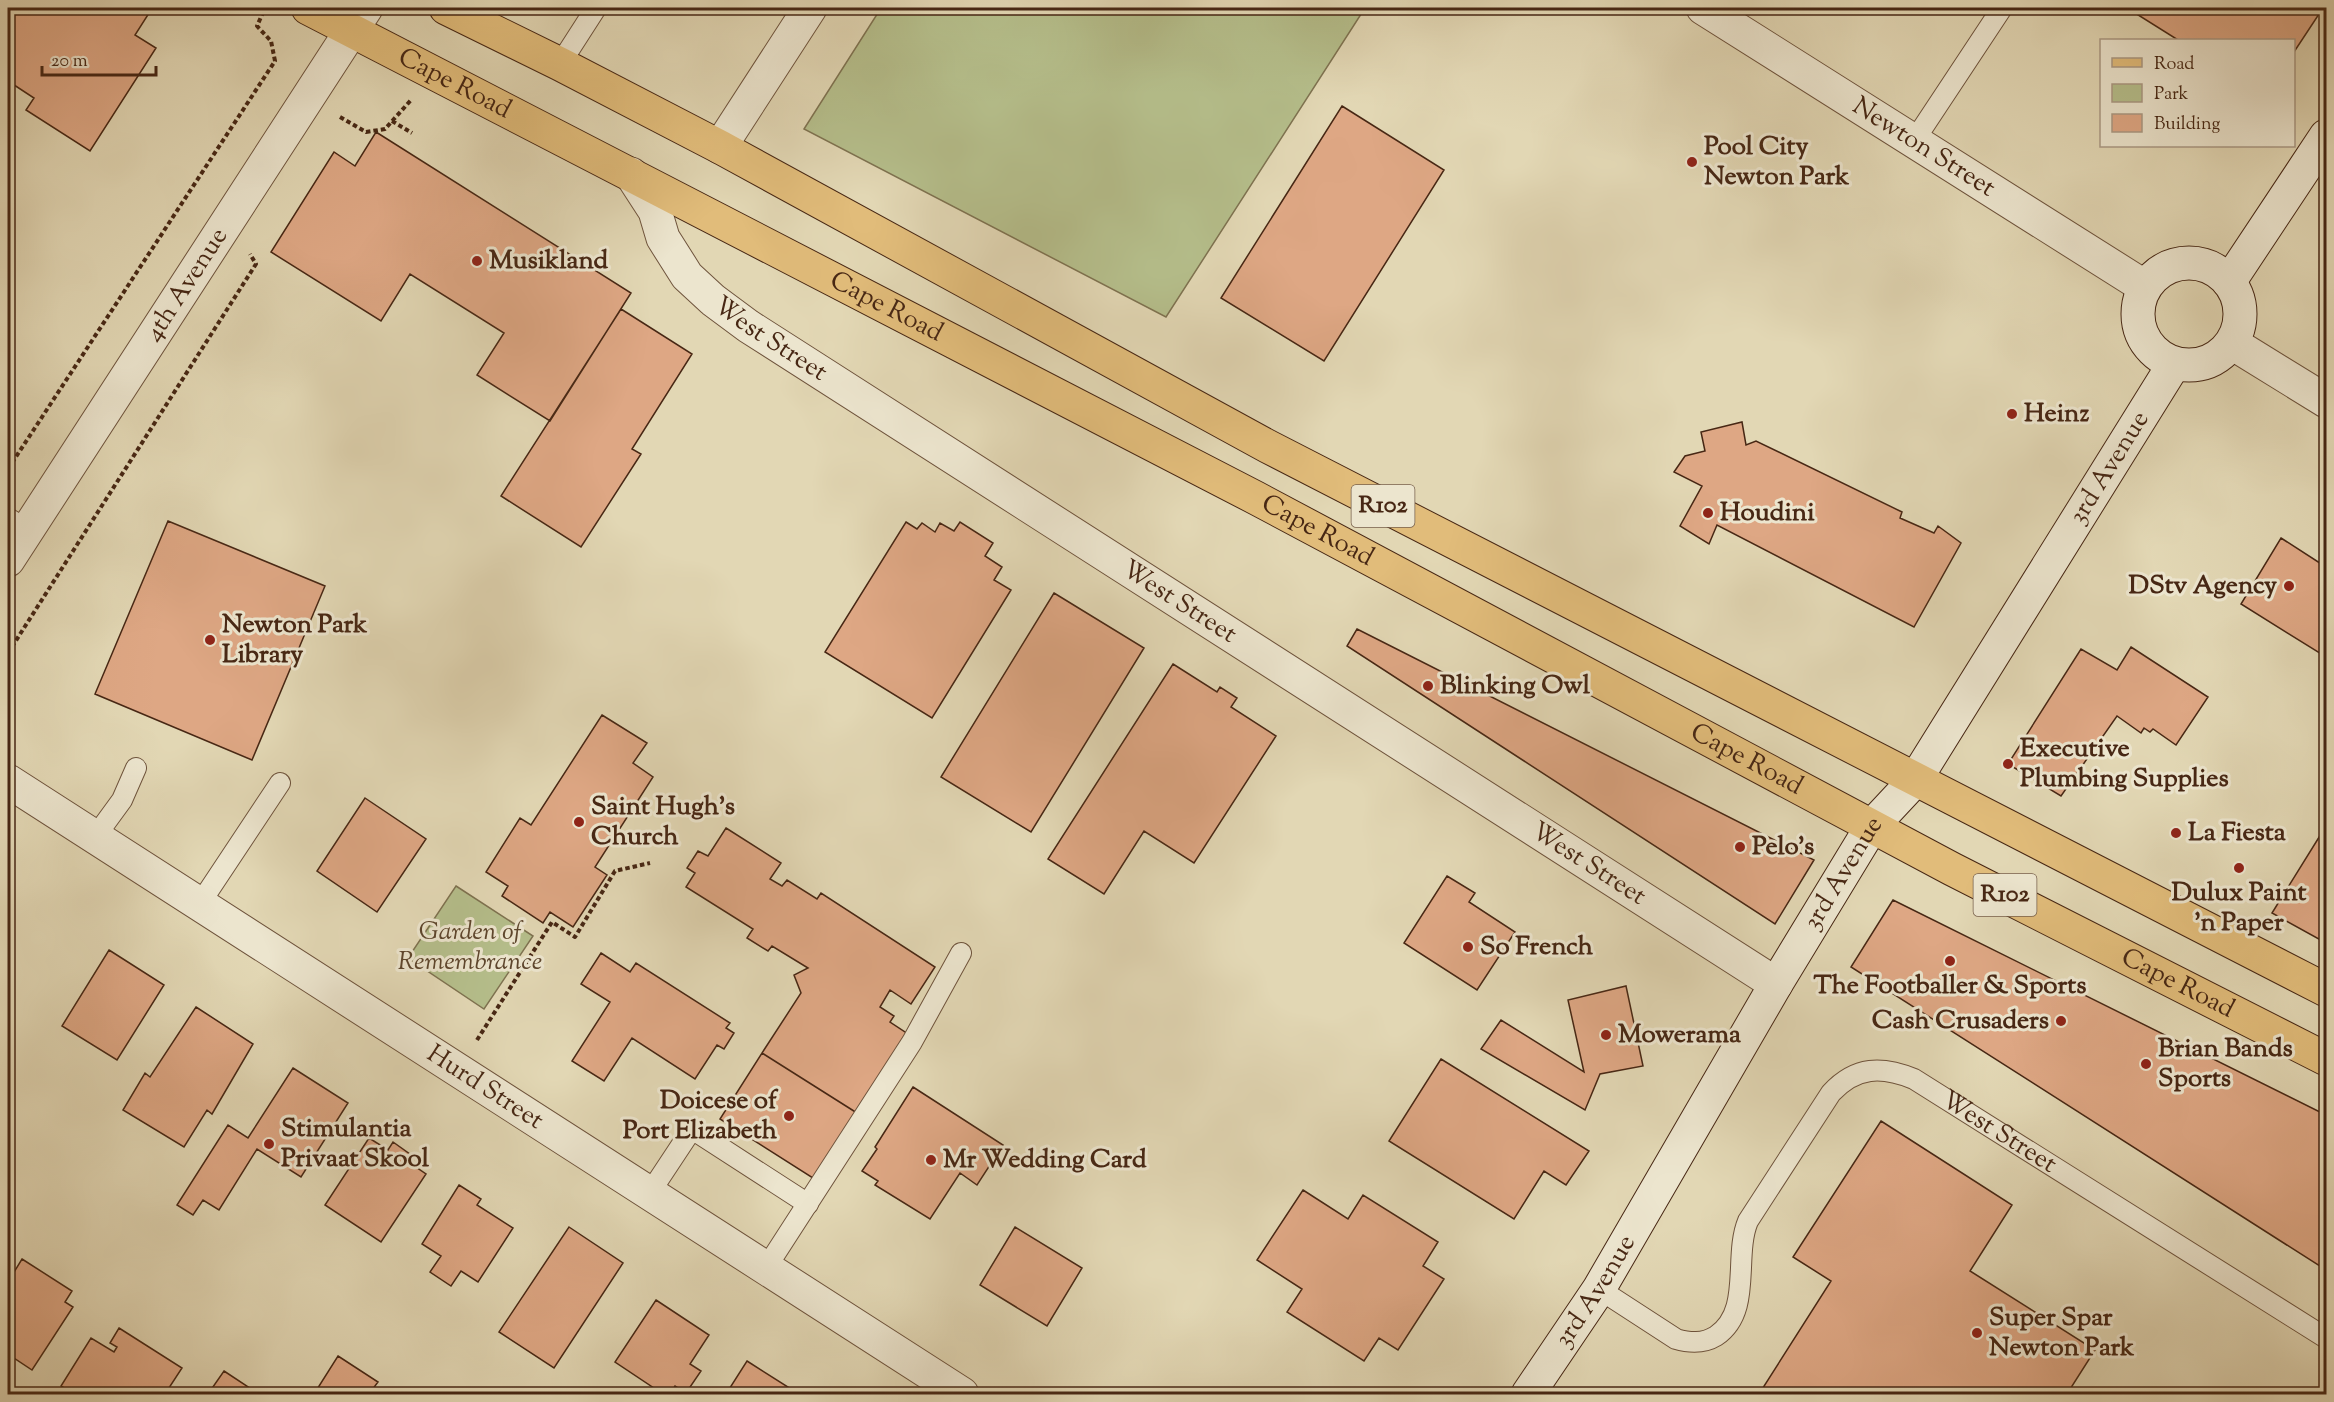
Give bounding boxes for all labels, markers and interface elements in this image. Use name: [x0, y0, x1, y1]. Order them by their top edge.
scale bar: [42, 39, 156, 77]
street label: Cape Road: [391, 39, 518, 129]
legend: [2100, 39, 2295, 147]
text: 20 m: [51, 49, 88, 75]
text: Road: [2154, 52, 2194, 78]
text: Park: [2154, 82, 2189, 108]
street label: Newton Street: [1845, 88, 2003, 206]
text: Building: [2154, 112, 2220, 138]
place label: Pool City Newton Park: [1704, 129, 1850, 196]
marker: Pool City Newton Park: [1685, 155, 1699, 169]
street label: 4th Avenue: [136, 220, 237, 349]
place label: Musikland: [489, 243, 609, 280]
marker: Musikland: [470, 254, 484, 268]
street label: Cape Road: [823, 262, 950, 352]
street label: West Street: [705, 288, 835, 391]
place label: Heinz: [2024, 396, 2089, 433]
street label: 3rd Avenue: [2060, 404, 2159, 532]
marker: Heinz: [2005, 407, 2019, 421]
road number: R102: [1352, 485, 1414, 527]
street label: Cape Road: [1255, 486, 1381, 576]
place label: Houdini: [1720, 495, 1815, 532]
marker: Houdini: [1701, 506, 1715, 520]
street label: West Street: [1114, 551, 1244, 653]
place label: DStv Agency: [2129, 568, 2277, 605]
marker: DStv Agency: [2282, 579, 2296, 593]
place label: Newton Park Library: [222, 607, 368, 674]
marker: Newton Park Library: [203, 633, 217, 647]
place label: Blinking Owl: [1440, 668, 1591, 705]
marker: Blinking Owl: [1421, 679, 1435, 693]
street label: Cape Road: [1684, 714, 1810, 805]
place label: Executive Plumbing Supplies: [2020, 731, 2229, 798]
marker: Executive Plumbing Supplies: [2001, 757, 2015, 771]
place label: Saint Hugh's Church: [591, 789, 735, 856]
street label: 3rd Avenue: [1794, 807, 1891, 937]
street label: West Street: [1524, 813, 1653, 915]
marker: Saint Hugh's Church: [572, 815, 586, 829]
place label: La Fiesta: [2188, 815, 2286, 852]
marker: La Fiesta: [2169, 826, 2183, 840]
place label: Pelo's: [1752, 829, 1814, 866]
marker: Pelo's: [1733, 840, 1747, 854]
marker: Dulux Paint 'n Paper: [2232, 861, 2246, 875]
road number: R102: [1974, 874, 2036, 916]
place label: Dulux Paint 'n Paper: [2172, 875, 2307, 942]
park label: Garden of Remembrance: [398, 914, 542, 981]
place label: So French: [1480, 929, 1594, 966]
street label: Cape Road: [2115, 939, 2241, 1028]
marker: So French: [1461, 940, 1475, 954]
marker: The Footballer & Sports: [1943, 954, 1957, 968]
place label: The Footballer & Sports: [1814, 968, 2086, 1005]
place label: Cash Crusaders: [1872, 1003, 2049, 1040]
marker: Cash Crusaders: [2054, 1014, 2068, 1028]
place label: Mowerama: [1618, 1017, 1741, 1054]
marker: Mowerama: [1599, 1028, 1613, 1042]
place label: Brian Bands Sports: [2158, 1031, 2293, 1098]
street label: Hurd Street: [419, 1036, 551, 1139]
marker: Brian Bands Sports: [2139, 1057, 2153, 1071]
street label: West Street: [1934, 1082, 2064, 1183]
place label: Doicese of Port Elizabeth: [623, 1083, 779, 1150]
marker: Doicese of Port Elizabeth: [782, 1109, 796, 1123]
place label: Stimulantia Privaat Skool: [281, 1111, 430, 1178]
marker: Stimulantia Privaat Skool: [262, 1137, 276, 1151]
place label: Mr Wedding Card: [943, 1142, 1147, 1179]
marker: Mr Wedding Card: [924, 1153, 938, 1167]
street label: 3rd Avenue: [1546, 1228, 1645, 1355]
place label: Super Spar Newton Park: [1989, 1300, 2135, 1367]
marker: Super Spar Newton Park: [1970, 1326, 1984, 1340]

